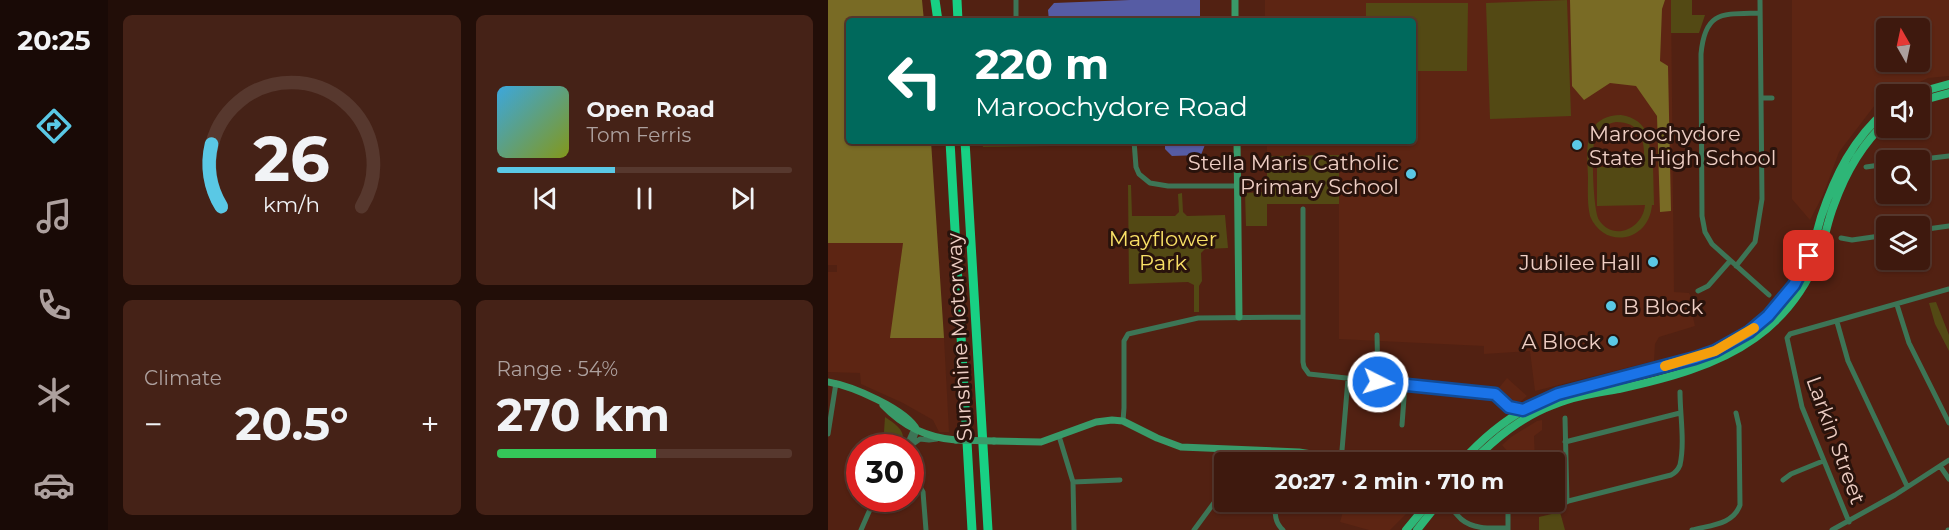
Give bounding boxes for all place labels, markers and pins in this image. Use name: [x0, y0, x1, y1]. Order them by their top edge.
place label: Maroochydore State High School: [1589, 121, 1776, 170]
marker: Maroochydore State High School: [1570, 138, 1584, 152]
place label: Stella Maris Catholic Primary School: [1188, 150, 1399, 199]
marker: Stella Maris Catholic Primary School: [1404, 167, 1418, 181]
pin: [1783, 230, 1834, 281]
place label: Jubilee Hall: [1518, 250, 1641, 275]
marker: Jubilee Hall: [1646, 255, 1660, 269]
place label: B Block: [1623, 294, 1704, 319]
marker: B Block: [1604, 299, 1618, 313]
place label: A Block: [1522, 329, 1601, 354]
marker: A Block: [1606, 334, 1620, 348]

